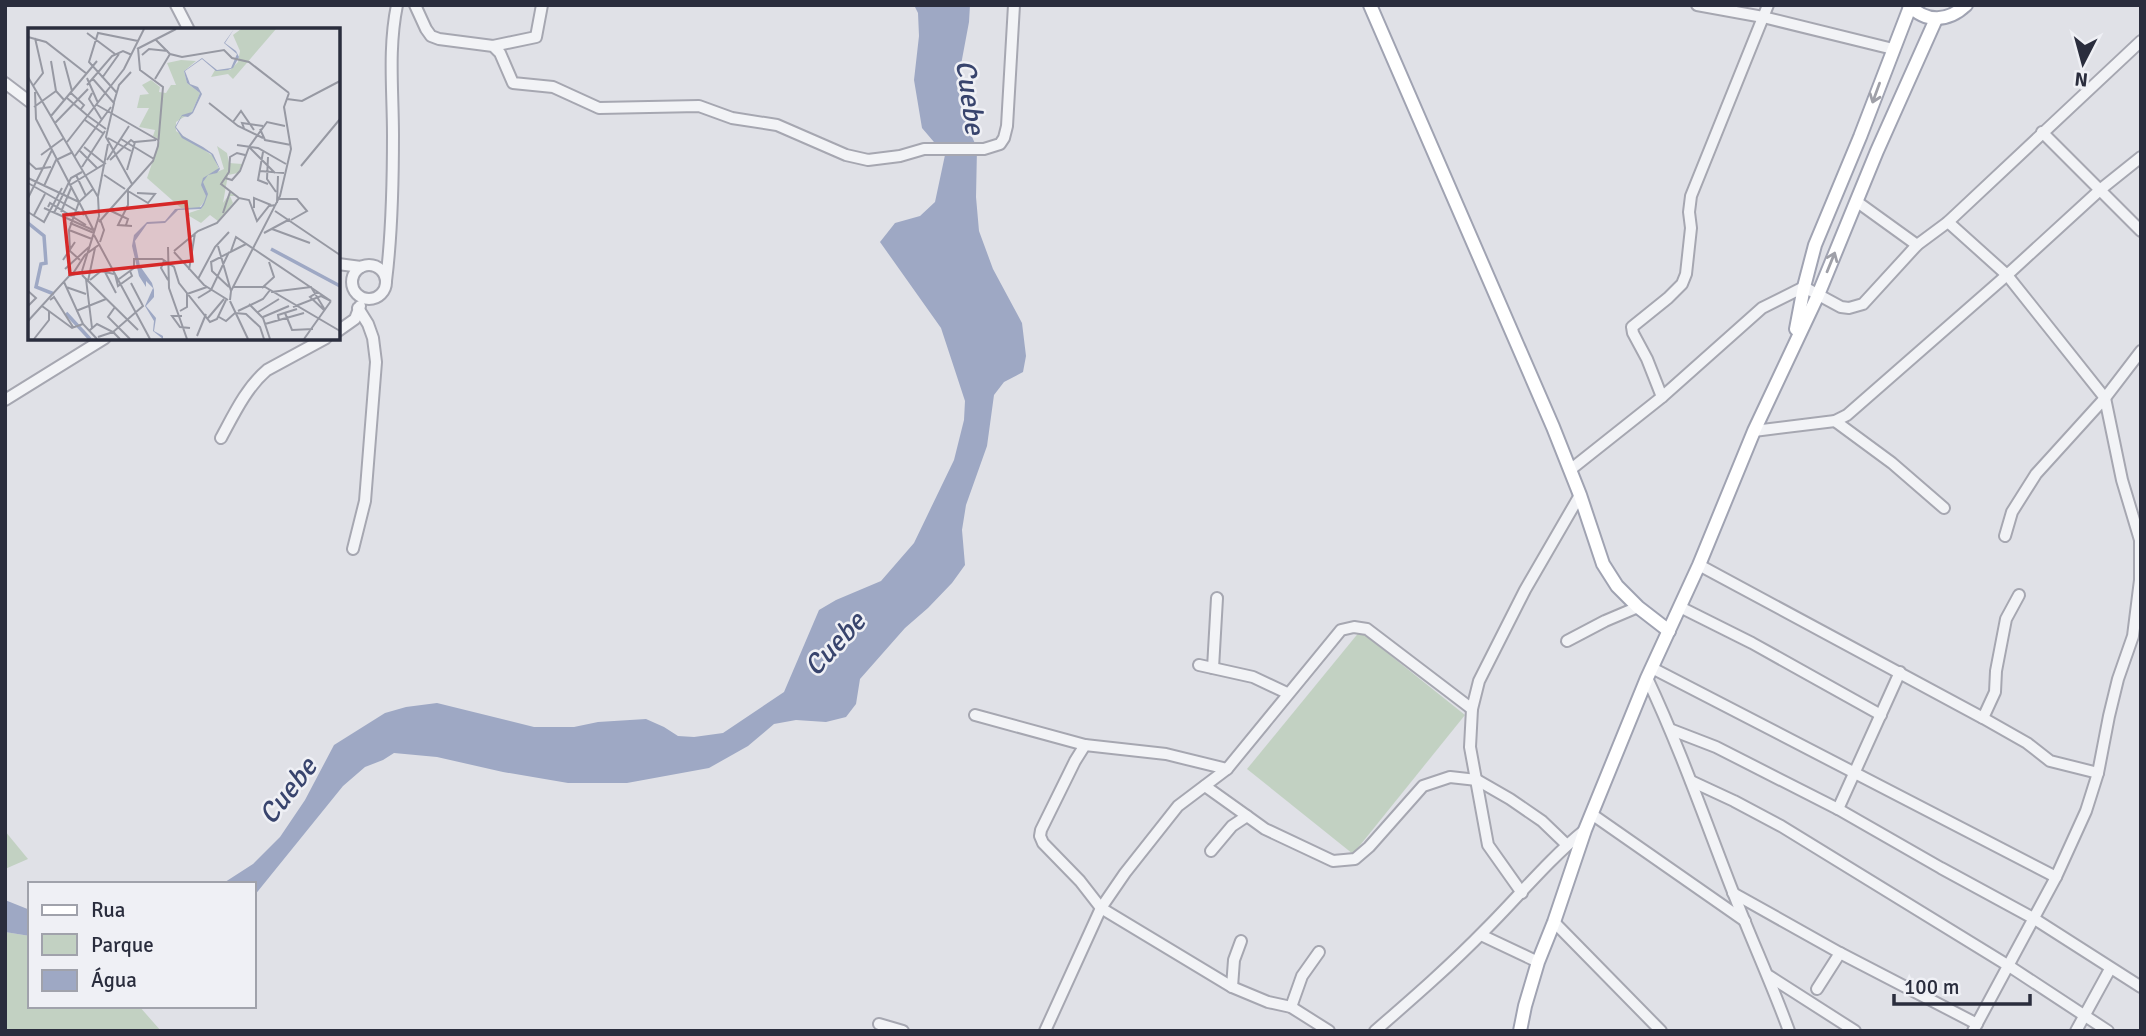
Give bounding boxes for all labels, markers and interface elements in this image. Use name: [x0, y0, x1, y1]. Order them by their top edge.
inset map: [28, 28, 340, 340]
north arrow: [2048, 28, 2118, 98]
water label: Cuebe: [948, 58, 992, 138]
text: N: [2074, 66, 2089, 92]
one-way arrow: [1869, 82, 1882, 103]
one-way arrow: [1825, 252, 1838, 274]
water label: Cuebe: [797, 604, 874, 683]
water label: Cuebe: [252, 750, 326, 831]
legend: [28, 882, 256, 1008]
text: Rua: [91, 897, 125, 923]
text: Parque: [91, 932, 154, 958]
scale bar: [1894, 962, 2030, 1006]
text: Água: [91, 967, 137, 993]
text: 100 m: [1904, 974, 1959, 1000]

